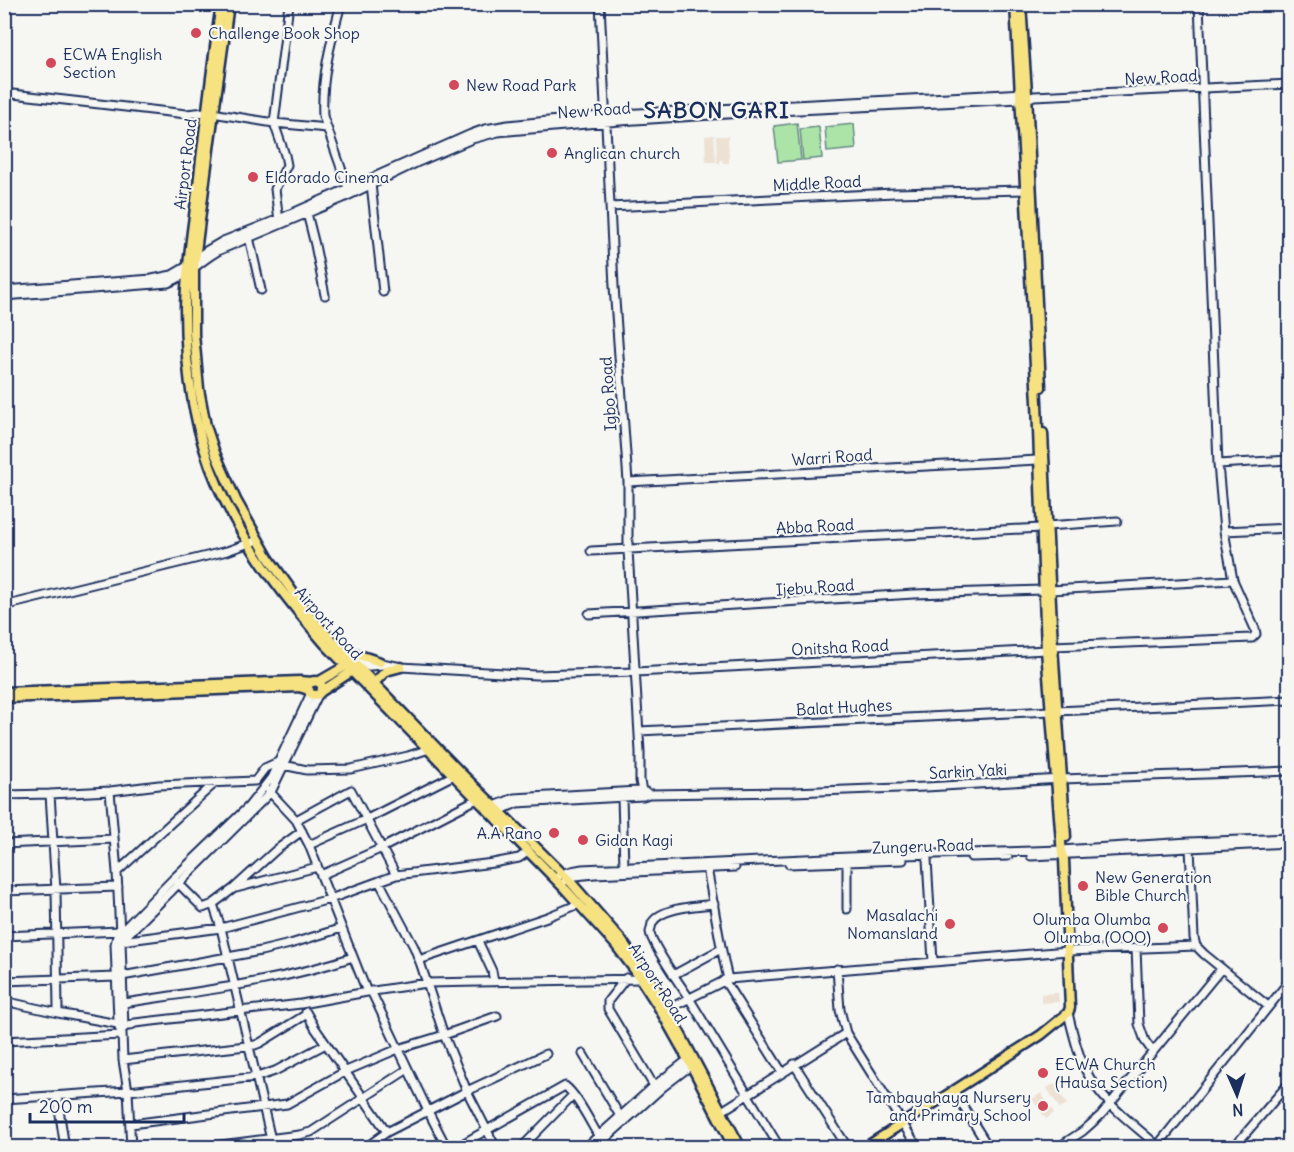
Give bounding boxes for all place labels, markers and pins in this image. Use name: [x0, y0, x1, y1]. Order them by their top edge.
place label: Challenge Book Shop: [208, 23, 360, 43]
marker: Challenge Book Shop: [189, 26, 203, 40]
place label: ECWA English Section: [63, 44, 162, 82]
marker: ECWA English Section: [44, 56, 58, 70]
place label: New Road Park: [466, 75, 576, 95]
marker: New Road Park: [447, 78, 461, 92]
place label: Anglican church: [564, 143, 680, 163]
marker: Anglican church: [545, 146, 559, 160]
place label: Eldorado Cinema: [265, 167, 389, 187]
marker: Eldorado Cinema: [246, 170, 260, 184]
place label: A.A Rano: [477, 823, 542, 843]
marker: A.A Rano: [547, 826, 561, 840]
place label: Gidan Kagi: [595, 830, 673, 850]
marker: Gidan Kagi: [576, 833, 590, 847]
place label: New Generation Bible Church: [1095, 867, 1212, 905]
marker: New Generation Bible Church: [1076, 879, 1090, 893]
place label: Masalachi Nomansland: [847, 905, 938, 943]
place label: Olumba Olumba Olumba (OOO): [1033, 909, 1151, 947]
marker: Masalachi Nomansland: [943, 917, 957, 931]
marker: Olumba Olumba Olumba (OOO): [1156, 921, 1170, 935]
place label: ECWA Church (Hausa Section): [1055, 1054, 1167, 1092]
marker: ECWA Church (Hausa Section): [1036, 1066, 1050, 1080]
place label: Tambayahaya Nursery and Primary School: [866, 1087, 1031, 1125]
marker: Tambayahaya Nursery and Primary School: [1036, 1099, 1050, 1113]

